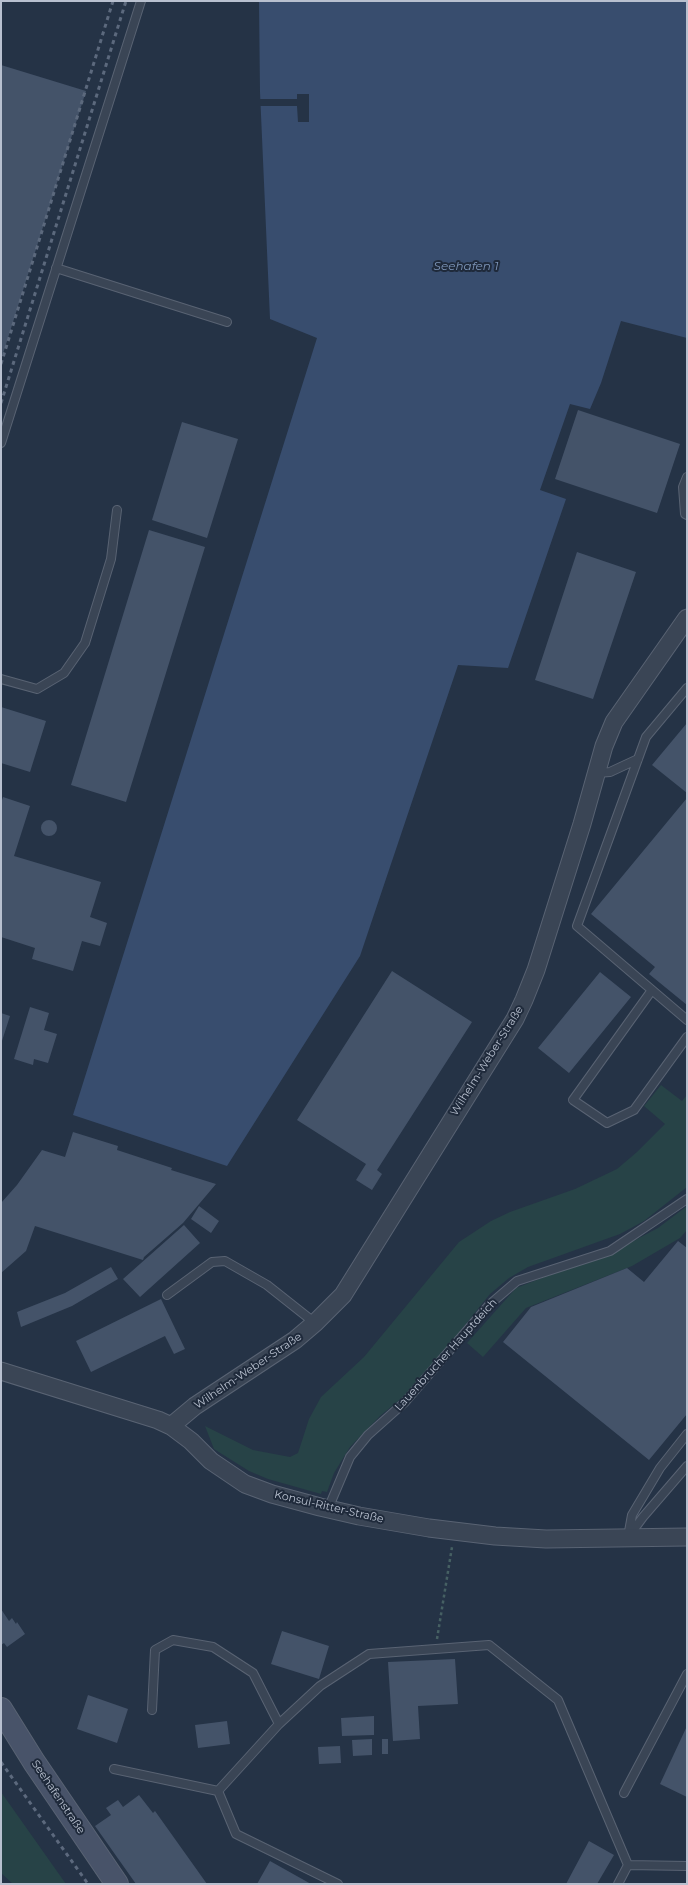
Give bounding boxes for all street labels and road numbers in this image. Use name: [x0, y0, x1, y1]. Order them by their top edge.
street label: Wilhelm-Weber-Straße: [448, 1004, 526, 1118]
street label: Lauenbrucher Hauptdeich: [392, 1296, 500, 1414]
street label: Wilhelm-Weber-Straße: [192, 1330, 304, 1412]
street label: Konsul-Ritter-Straße: [273, 1488, 385, 1526]
street label: Seehafenstraße: [28, 1758, 88, 1836]

